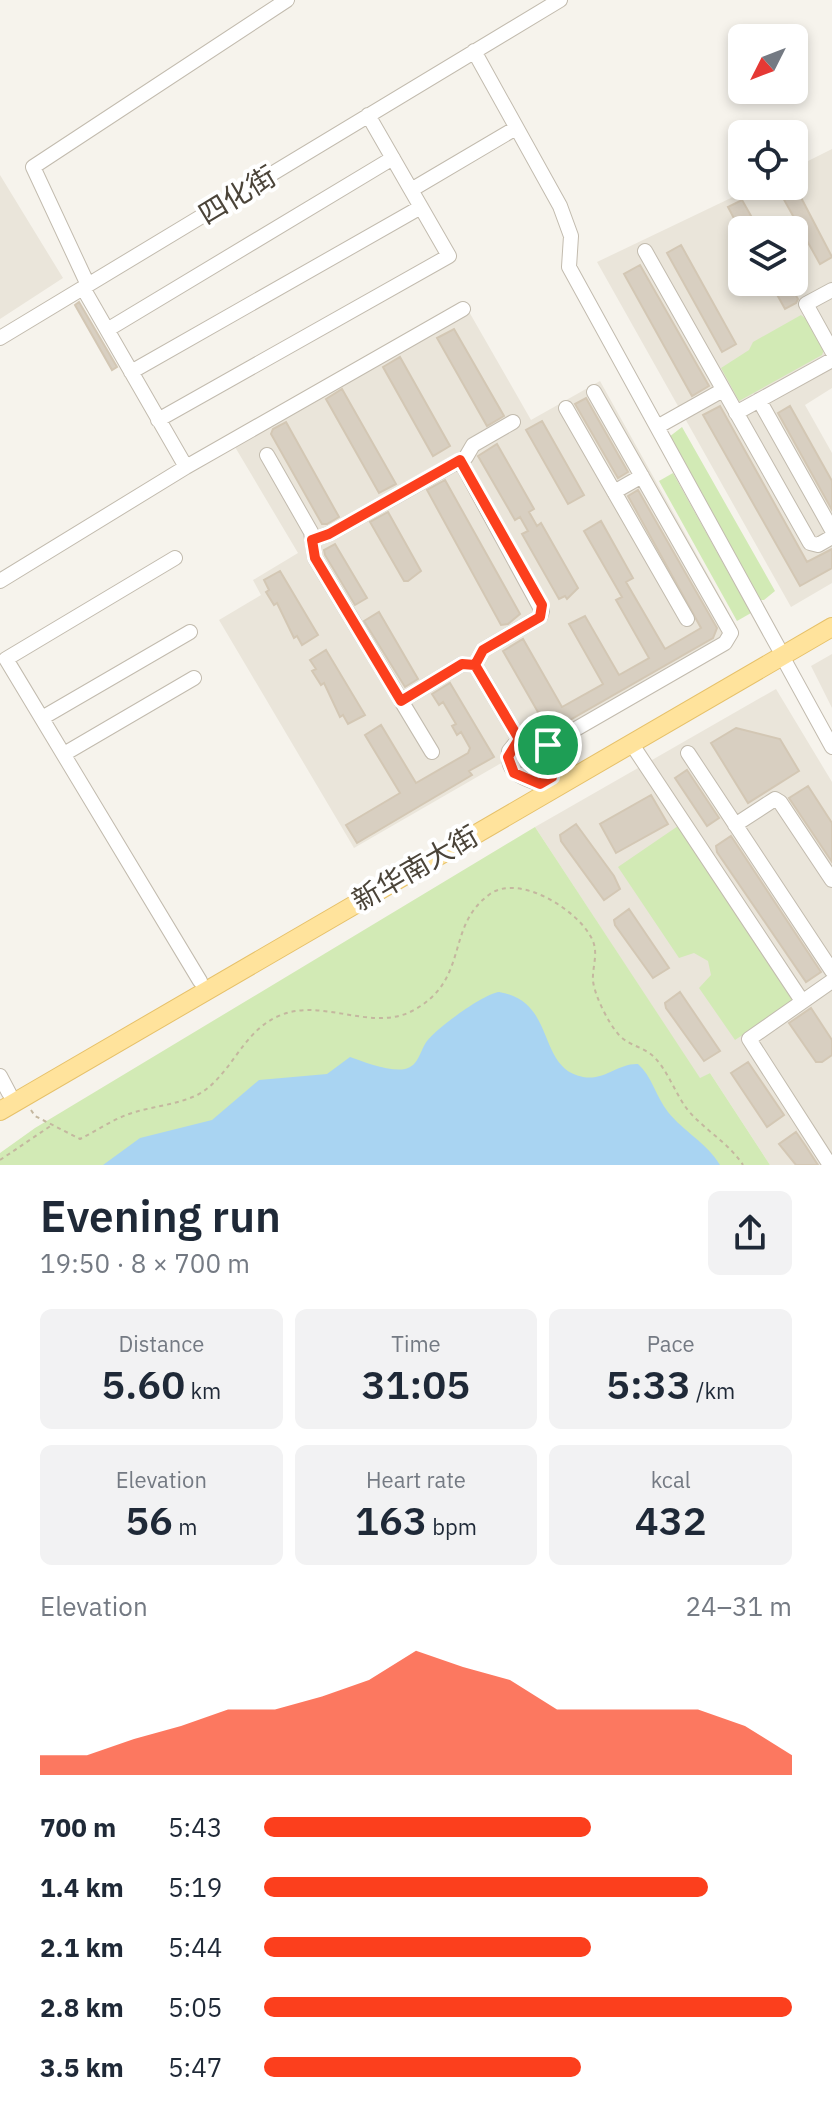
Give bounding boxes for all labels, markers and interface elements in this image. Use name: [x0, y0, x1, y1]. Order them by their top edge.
north arrow: [728, 24, 808, 104]
map controls: [728, 24, 808, 296]
button: locate: [728, 120, 808, 200]
street label: 四化街: [191, 157, 282, 232]
button: layers: [728, 216, 808, 296]
pin: [514, 711, 582, 779]
icon: arrive: [526, 723, 570, 767]
street label: 新华南大街: [345, 817, 485, 919]
text: Evening run: [40, 1187, 281, 1244]
button: share: [708, 1191, 792, 1275]
text: 19:50 · 8 × 700 m: [40, 1246, 250, 1280]
text: Distance: [118, 1329, 204, 1358]
text: Time: [391, 1329, 441, 1358]
text: Pace: [647, 1329, 695, 1358]
text: 5.60: [101, 1358, 185, 1410]
text: 31:05: [362, 1358, 470, 1410]
text: 5:33: [606, 1358, 691, 1410]
text: km: [185, 1376, 221, 1405]
text: /km: [691, 1376, 735, 1405]
text: Elevation: [116, 1465, 207, 1494]
text: Heart rate: [366, 1465, 466, 1494]
text: kcal: [651, 1465, 691, 1494]
text: 56: [125, 1494, 173, 1546]
text: 163: [355, 1494, 427, 1546]
text: 432: [635, 1494, 707, 1546]
text: m: [173, 1512, 198, 1541]
text: bpm: [427, 1512, 477, 1541]
text: Elevation: [40, 1589, 148, 1623]
text: 24–31 m: [685, 1589, 792, 1623]
text: 700 m: [40, 1810, 116, 1844]
text: 5:43: [168, 1810, 222, 1844]
text: 1.4 km: [40, 1870, 124, 1904]
text: 5:19: [168, 1870, 222, 1904]
text: 2.1 km: [40, 1930, 124, 1964]
text: 5:44: [168, 1930, 222, 1964]
text: 2.8 km: [40, 1990, 124, 2024]
text: 5:05: [168, 1990, 222, 2024]
text: 3.5 km: [40, 2050, 124, 2084]
text: 5:47: [168, 2050, 222, 2084]

